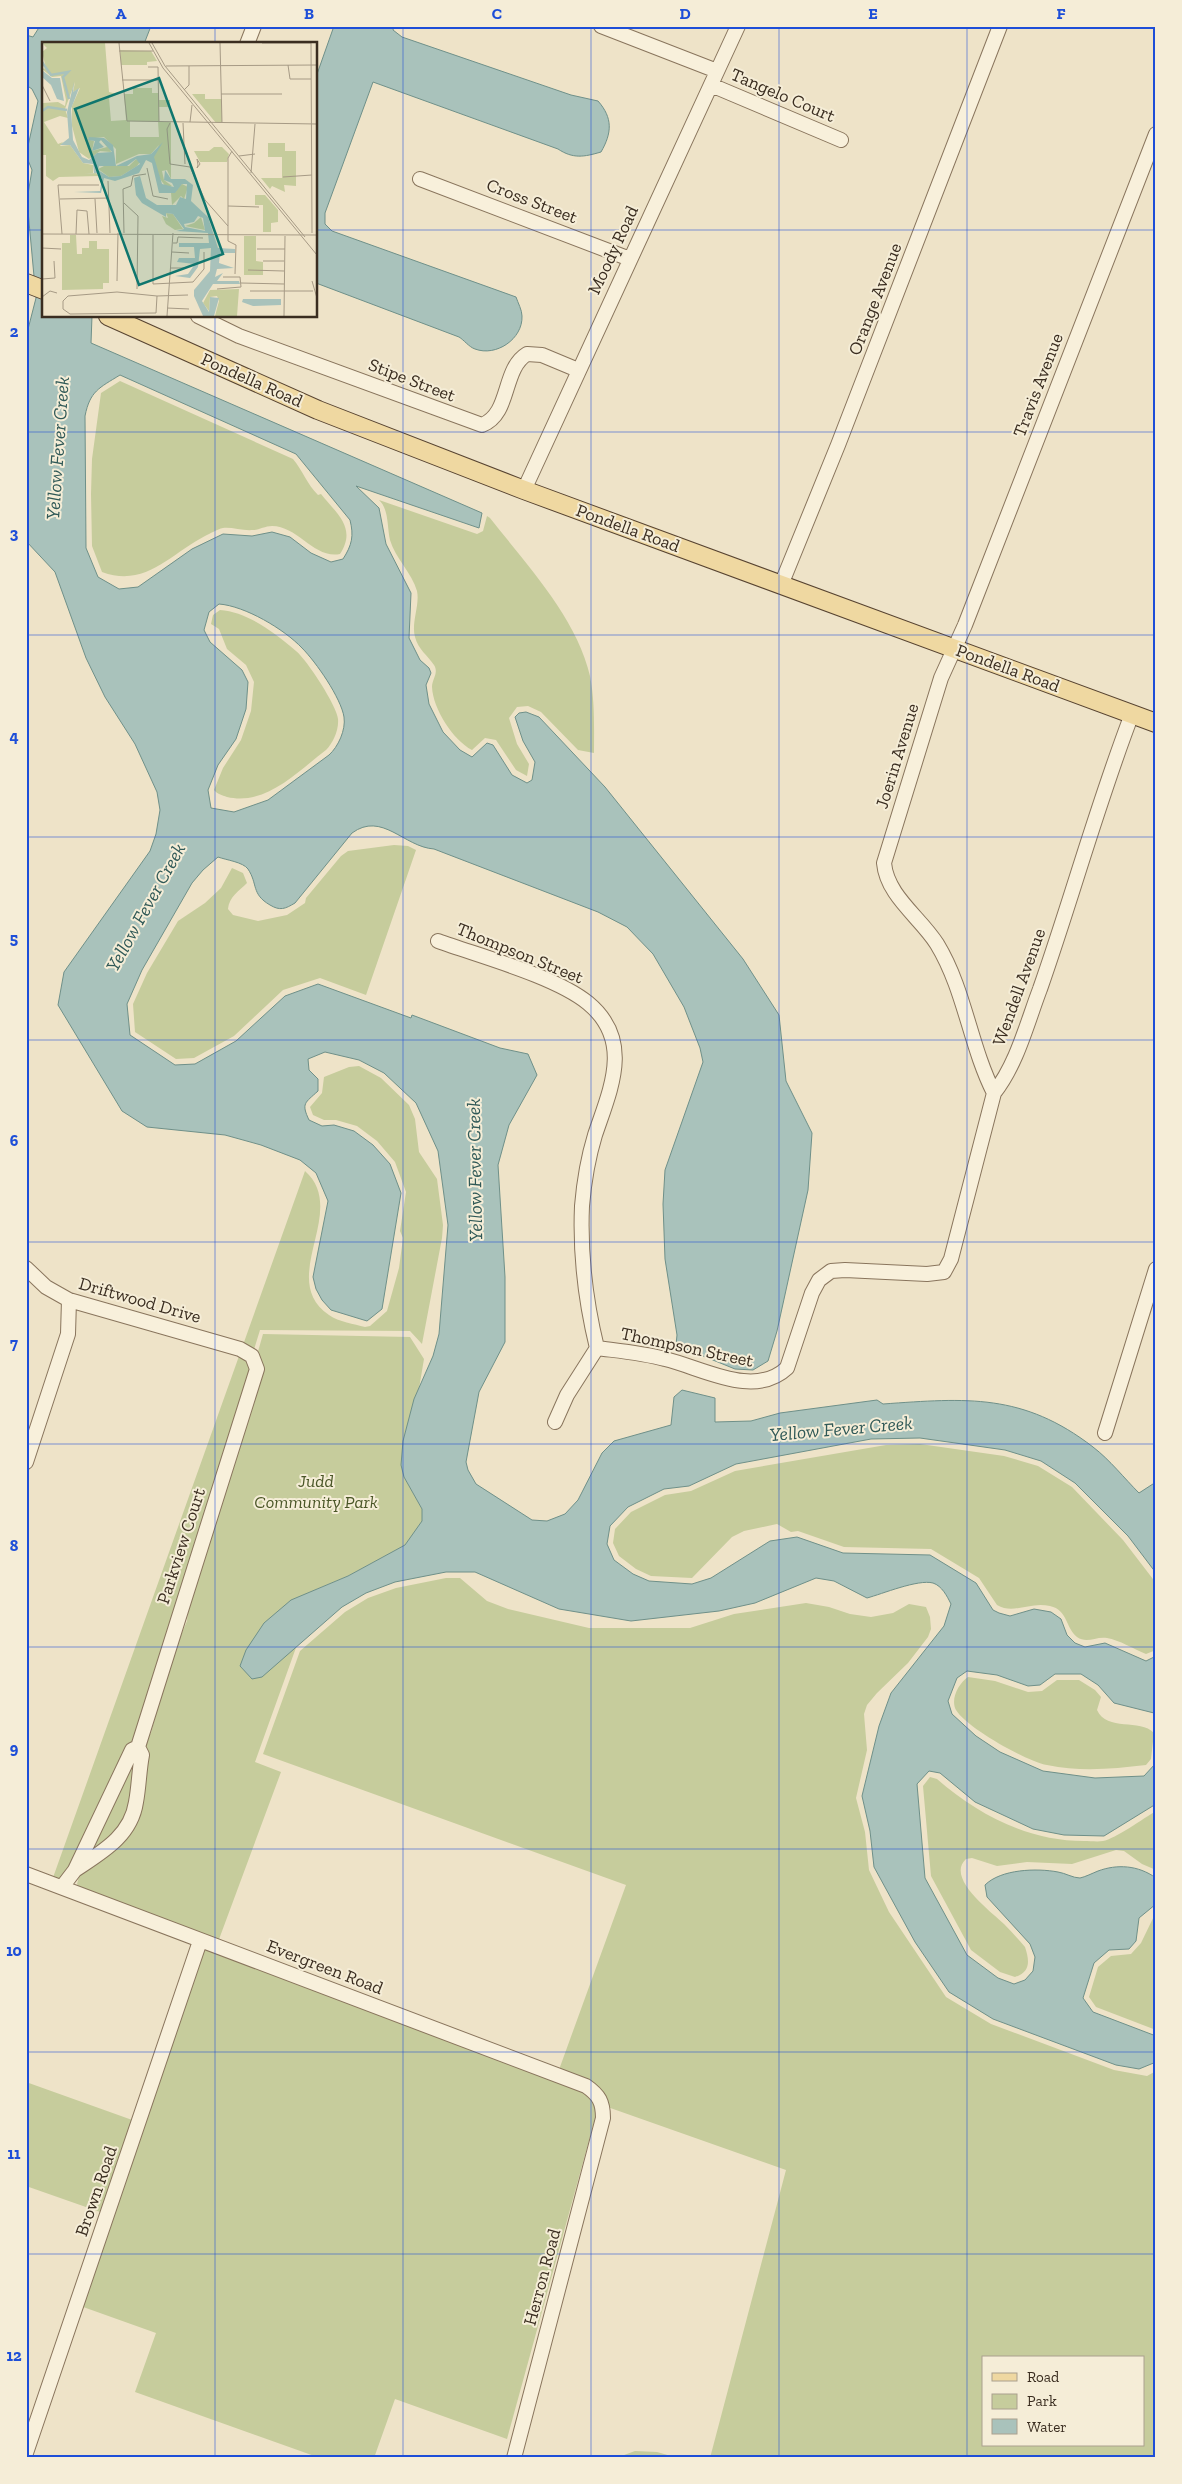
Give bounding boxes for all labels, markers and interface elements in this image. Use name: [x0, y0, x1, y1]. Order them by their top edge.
text: A: [116, 4, 127, 23]
text: B: [304, 4, 314, 23]
text: C: [492, 4, 502, 23]
text: D: [679, 4, 691, 23]
text: E: [868, 4, 878, 23]
text: F: [1056, 4, 1066, 23]
inset map: [42, 42, 318, 318]
street label: Tangelo Court: [727, 63, 839, 127]
text: 1: [11, 119, 18, 138]
street label: Cross Street: [483, 174, 581, 229]
street label: Moody Road: [583, 202, 643, 298]
street label: Orange Avenue: [843, 240, 907, 358]
text: 2: [10, 322, 19, 341]
street label: Travis Avenue: [1008, 330, 1068, 440]
street label: Pondella Road: [198, 348, 306, 412]
street label: Stipe Street: [365, 353, 459, 407]
water label: Yellow Fever Creek: [41, 376, 74, 520]
street label: Pondella Road: [573, 499, 683, 557]
text: 3: [10, 524, 19, 543]
street label: Pondella Road: [953, 639, 1063, 697]
street label: Joerin Avenue: [871, 701, 923, 811]
text: 4: [9, 727, 19, 746]
water label: Yellow Fever Creek: [101, 839, 190, 975]
street label: Thompson Street: [453, 918, 587, 989]
street label: Wendell Avenue: [988, 925, 1050, 1049]
text: 5: [10, 929, 18, 948]
water label: Yellow Fever Creek: [462, 1098, 487, 1242]
text: 6: [10, 1131, 19, 1150]
street label: Driftwood Drive: [76, 1272, 204, 1328]
street label: Thompson Street: [619, 1322, 756, 1372]
text: 7: [10, 1334, 18, 1353]
water label: Yellow Fever Creek: [769, 1411, 913, 1446]
park label: Judd Community Park: [254, 1470, 378, 1513]
street label: Parkview Court: [152, 1485, 210, 1607]
text: 8: [10, 1536, 19, 1555]
text: 9: [10, 1739, 19, 1758]
street label: Evergreen Road: [264, 1935, 386, 1999]
text: 10: [6, 1941, 22, 1960]
street label: Brown Road: [70, 2143, 122, 2239]
text: 11: [8, 2144, 21, 2163]
street label: Herron Road: [519, 2226, 565, 2328]
text: 12: [6, 2346, 22, 2365]
legend: [982, 2356, 1144, 2446]
text: Road: [1027, 2368, 1060, 2386]
text: Park: [1027, 2392, 1057, 2410]
text: Water: [1027, 2418, 1067, 2436]

